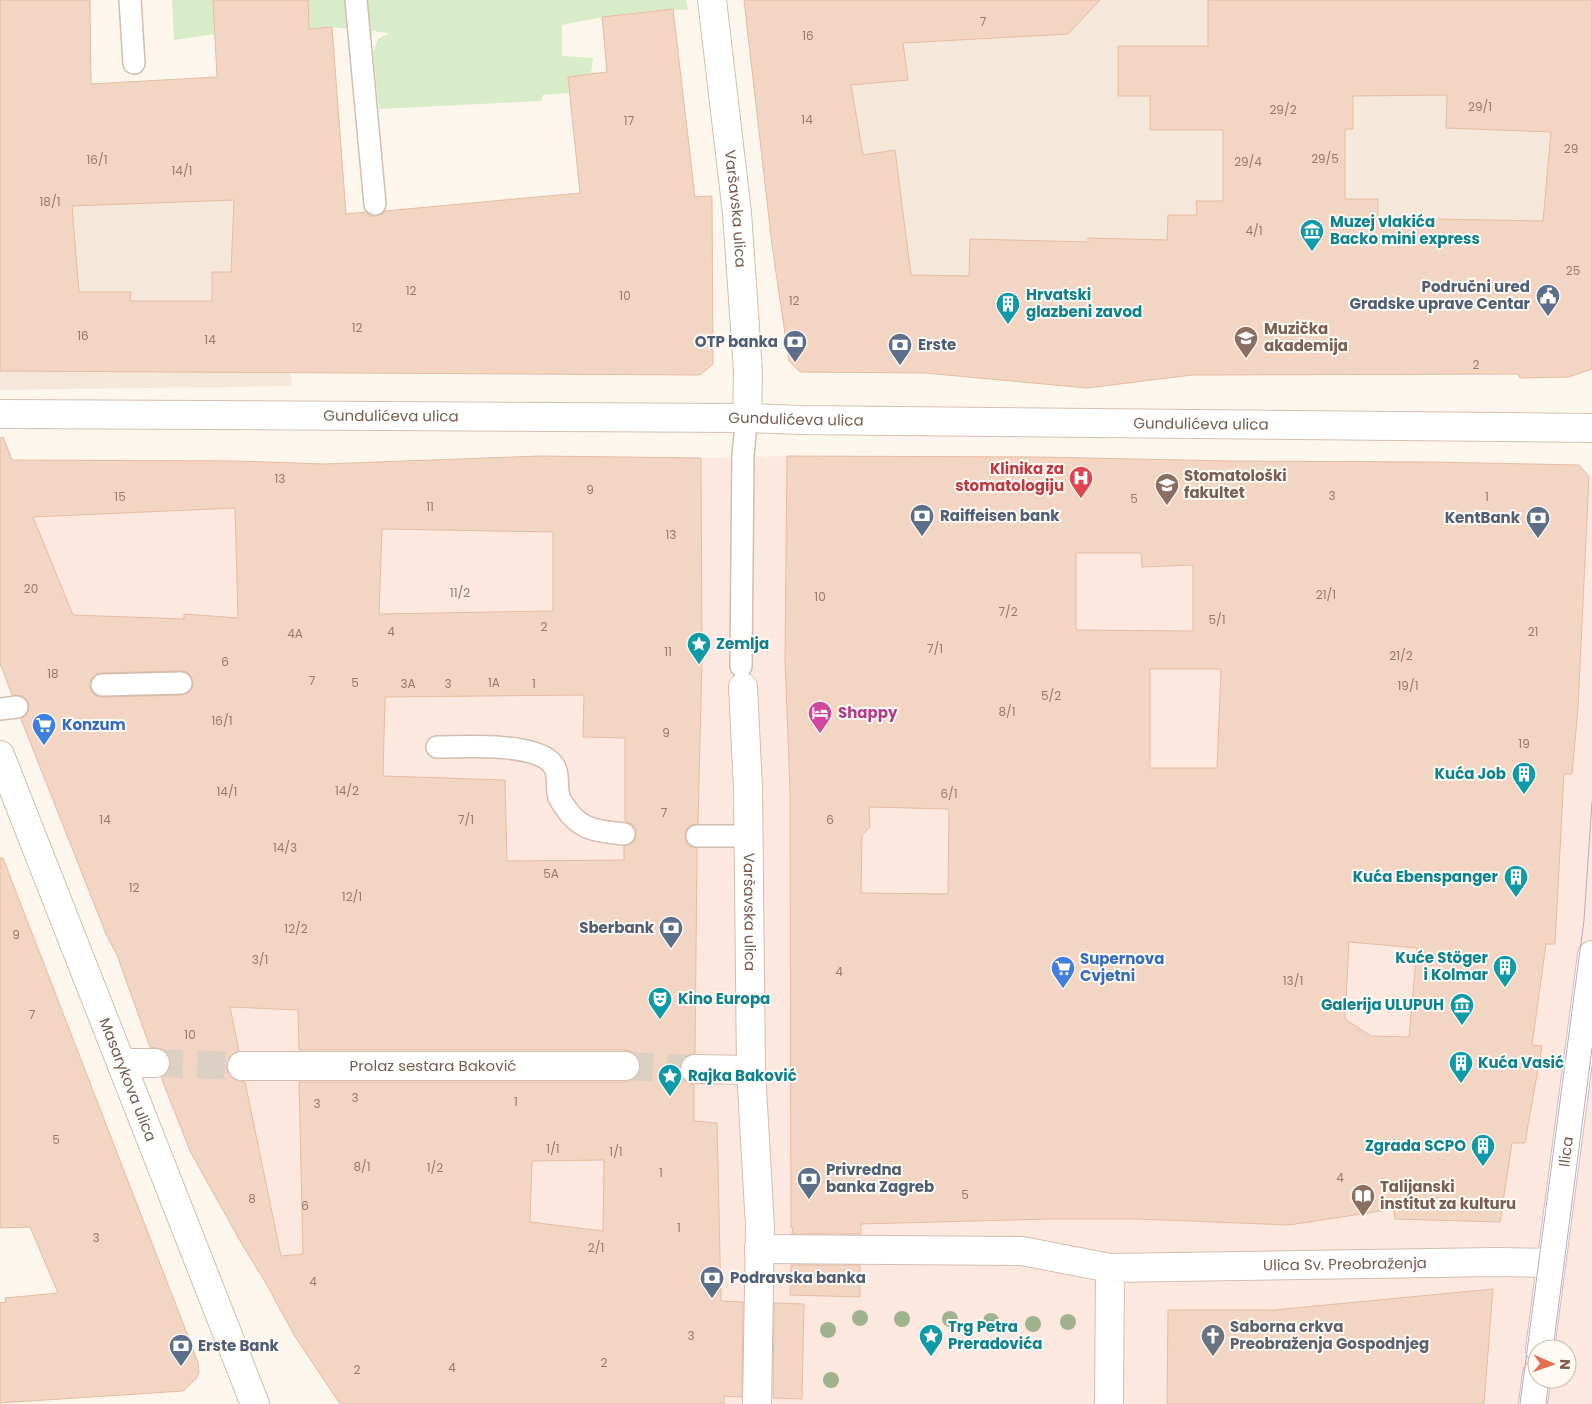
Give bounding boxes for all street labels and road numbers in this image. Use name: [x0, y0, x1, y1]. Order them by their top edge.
street label: Varšavska ulica: [720, 149, 752, 268]
street label: Gundulićeva ulica: [323, 405, 459, 426]
street label: Gundulićeva ulica: [728, 407, 864, 431]
street label: Gundulićeva ulica: [1133, 412, 1269, 435]
street label: Varšavska ulica: [739, 853, 761, 971]
street label: Masarykova ulica: [94, 1015, 162, 1145]
street label: Prolaz sestara Baković: [350, 1055, 516, 1076]
street label: Ilica: [1553, 1135, 1578, 1168]
street label: Ulica Sv. Preobraženja: [1263, 1252, 1427, 1276]

